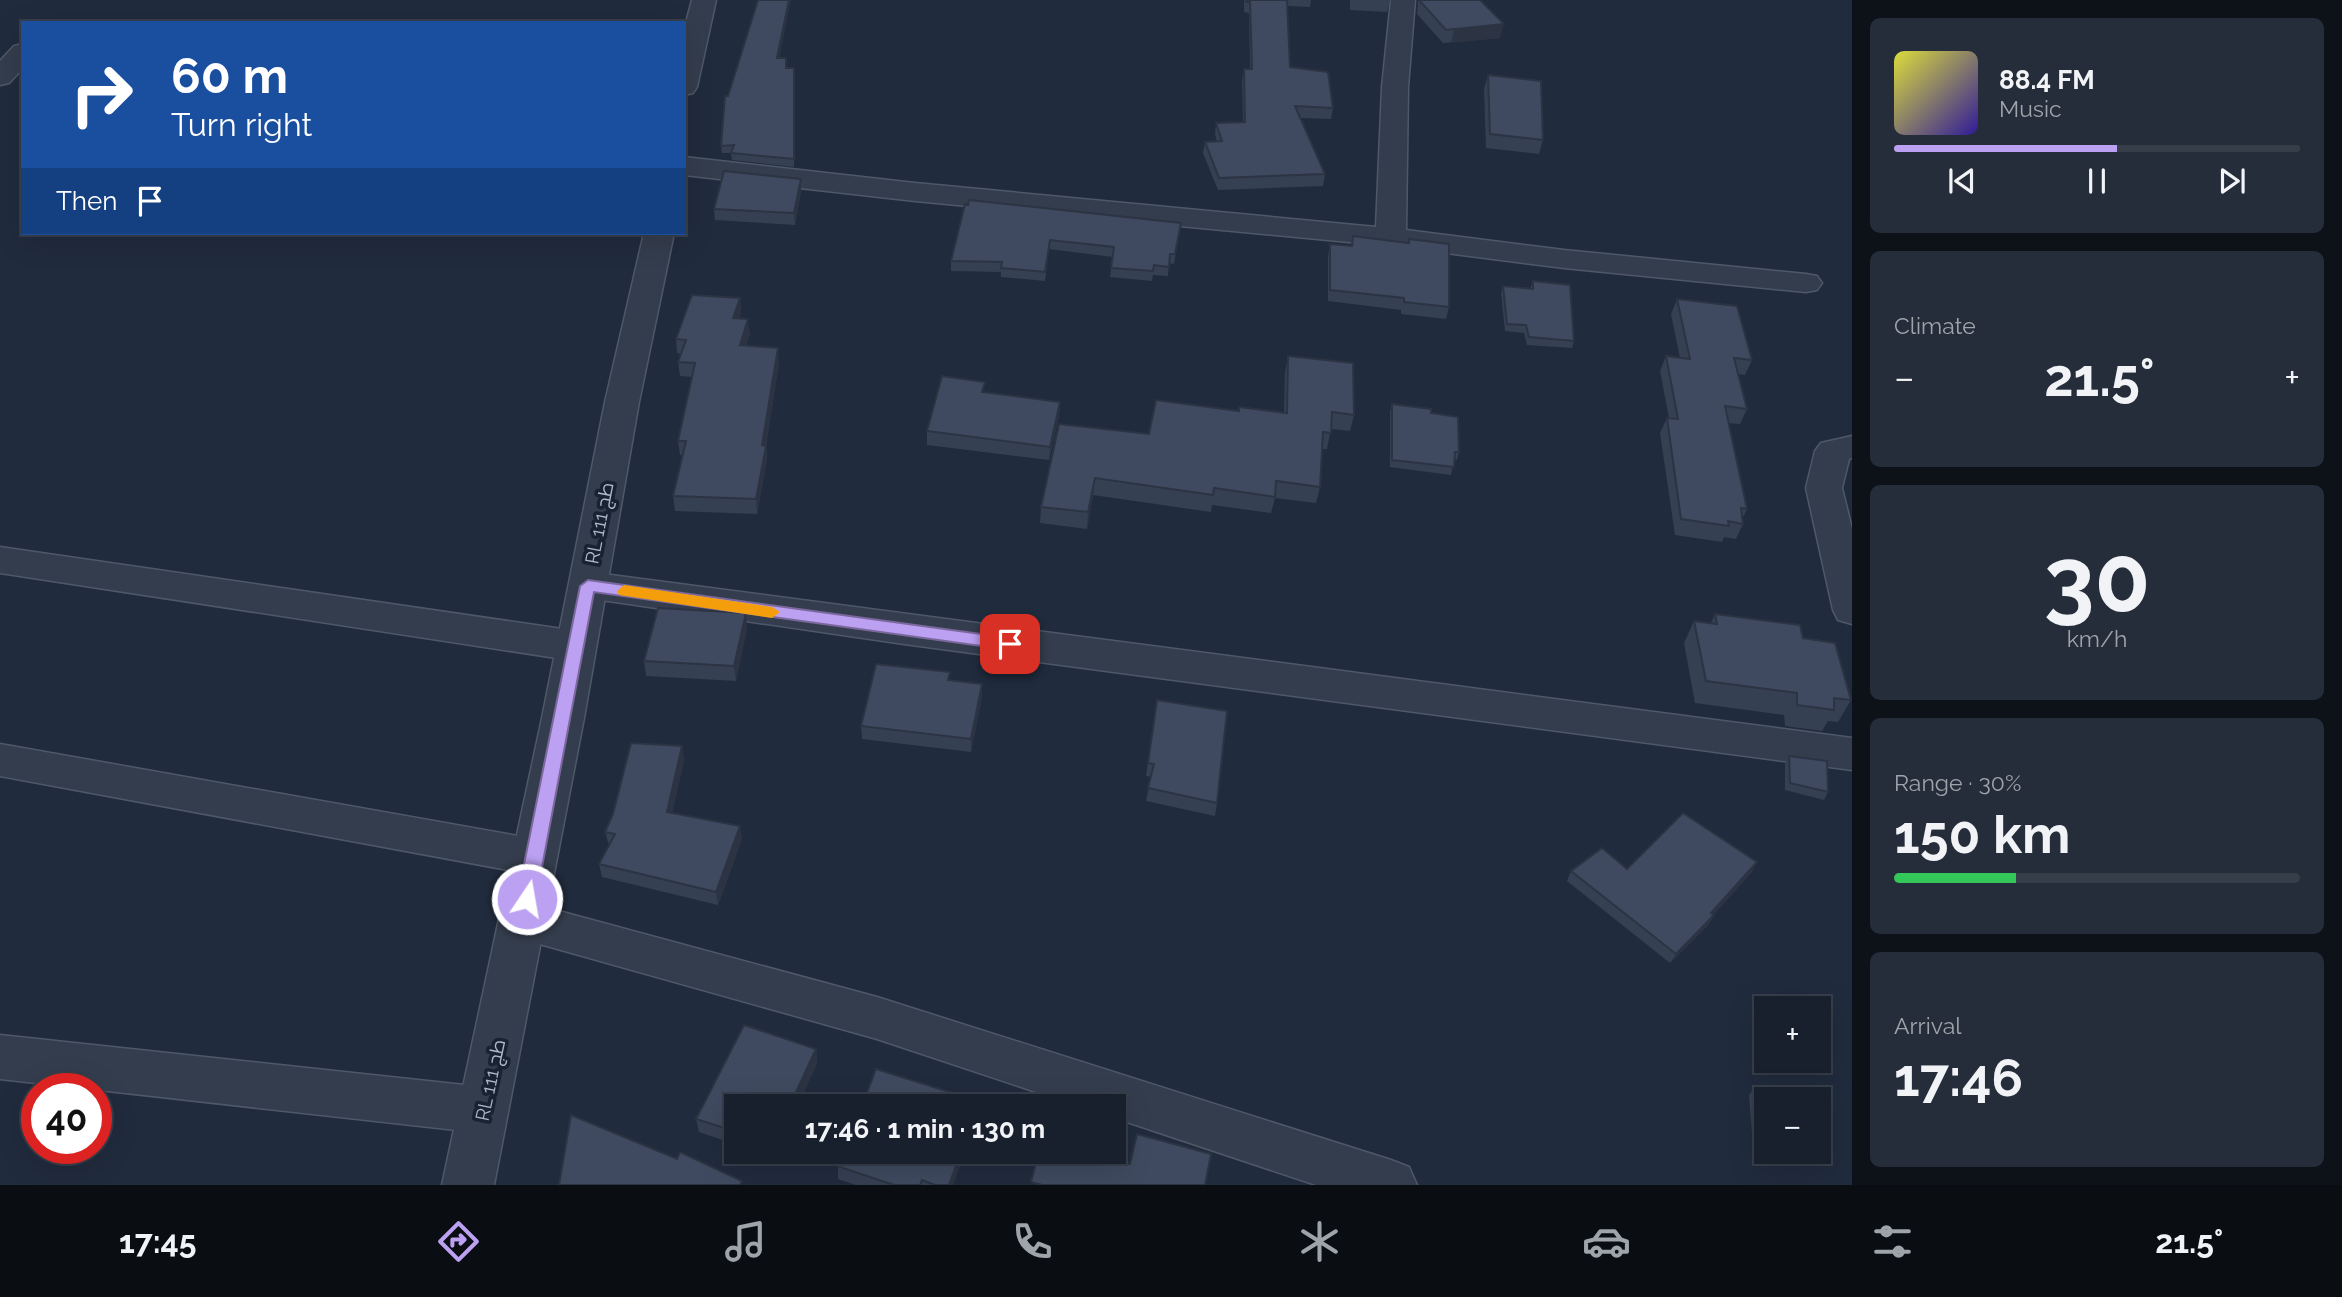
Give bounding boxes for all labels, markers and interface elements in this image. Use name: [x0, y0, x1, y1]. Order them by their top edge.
text: 60 m: [171, 47, 288, 104]
icon: right: [56, 49, 147, 140]
text: 88.4 FM: [1999, 65, 2095, 95]
text: Music: [1999, 95, 2062, 122]
text: Turn right: [171, 106, 312, 143]
icon: previous: [1943, 162, 1981, 200]
icon: pause: [2078, 162, 2116, 200]
icon: next: [2213, 162, 2251, 200]
icon: arrive: [131, 182, 169, 220]
text: Then: [56, 186, 117, 216]
text: Climate: [1894, 312, 1976, 339]
text: 21.5°: [2044, 347, 2155, 408]
text: −: [1894, 355, 1914, 400]
text: +: [2284, 355, 2300, 400]
street label: RL طج 111: [580, 480, 621, 566]
text: 30: [2044, 526, 2150, 633]
pin: [980, 614, 1040, 674]
icon: arrive: [991, 625, 1029, 663]
text: km/h: [2067, 625, 2127, 652]
text: Range · 30%: [1894, 769, 2021, 796]
text: 150 km: [1894, 804, 2070, 865]
position arrow: [490, 862, 564, 936]
map controls: [1754, 996, 1831, 1164]
button: +: [1754, 996, 1831, 1073]
text: Arrival: [1894, 1012, 1961, 1039]
street label: RL طج 111: [471, 1037, 512, 1124]
text: 17:46: [1894, 1047, 2023, 1108]
speed limit sign: 40: [21, 1073, 112, 1164]
button: −: [1754, 1087, 1831, 1164]
text: 17:46 · 1 min · 130 m: [805, 1114, 1045, 1144]
icon: directions: [434, 1217, 483, 1266]
icon: music: [721, 1217, 770, 1266]
icon: phone: [1008, 1217, 1057, 1266]
icon: climate: [1295, 1217, 1344, 1266]
icon: car: [1582, 1217, 1631, 1266]
icon: filters: [1868, 1217, 1917, 1266]
text: 17:45: [119, 1223, 197, 1260]
text: 21.5°: [2155, 1223, 2223, 1260]

